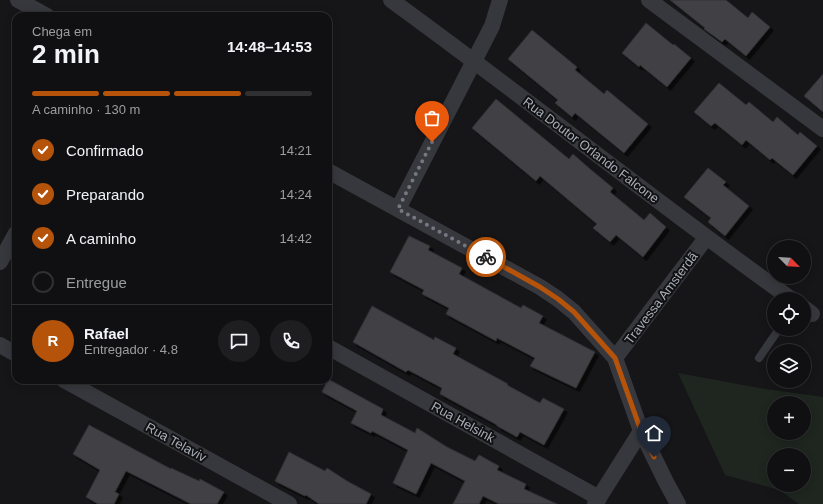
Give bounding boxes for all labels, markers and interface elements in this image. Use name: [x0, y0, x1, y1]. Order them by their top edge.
text: Chega em: [32, 24, 92, 39]
text: 14:48–14:53: [227, 38, 312, 55]
text: 2 min: [32, 39, 100, 69]
street label: Rua Doutor Orlando Falcone: [520, 94, 662, 206]
pin: [415, 101, 449, 142]
text: A caminho · 130 m: [32, 102, 140, 117]
icon: bag: [421, 107, 443, 129]
icon: check: [32, 139, 54, 161]
text: Confirmado: [66, 142, 144, 159]
text: 14:21: [279, 143, 312, 158]
icon: check: [32, 183, 54, 205]
text: Preparando: [66, 186, 144, 203]
text: 14:24: [279, 187, 312, 202]
icon: check: [32, 227, 54, 249]
text: A caminho: [66, 230, 136, 247]
text: 14:42: [279, 231, 312, 246]
courier: [466, 237, 506, 277]
north arrow: [767, 240, 811, 284]
map controls: [767, 240, 811, 492]
icon: bike: [475, 246, 497, 268]
street label: Travessa Amsterdã: [621, 248, 701, 347]
text: Entregue: [66, 274, 127, 291]
button: locate: [767, 292, 811, 336]
button: chat: [218, 320, 260, 362]
button: phone: [270, 320, 312, 362]
text: Rafael: [84, 325, 129, 342]
text: R: [48, 332, 58, 349]
text: Entregador · 4.8: [84, 342, 178, 357]
button: layers: [767, 344, 811, 388]
button: +: [767, 396, 811, 440]
street label: Rua Helsink: [429, 398, 498, 446]
pin: [637, 416, 671, 457]
street label: Rua Telaviv: [143, 419, 209, 465]
icon: home: [643, 422, 665, 444]
button: −: [767, 448, 811, 492]

